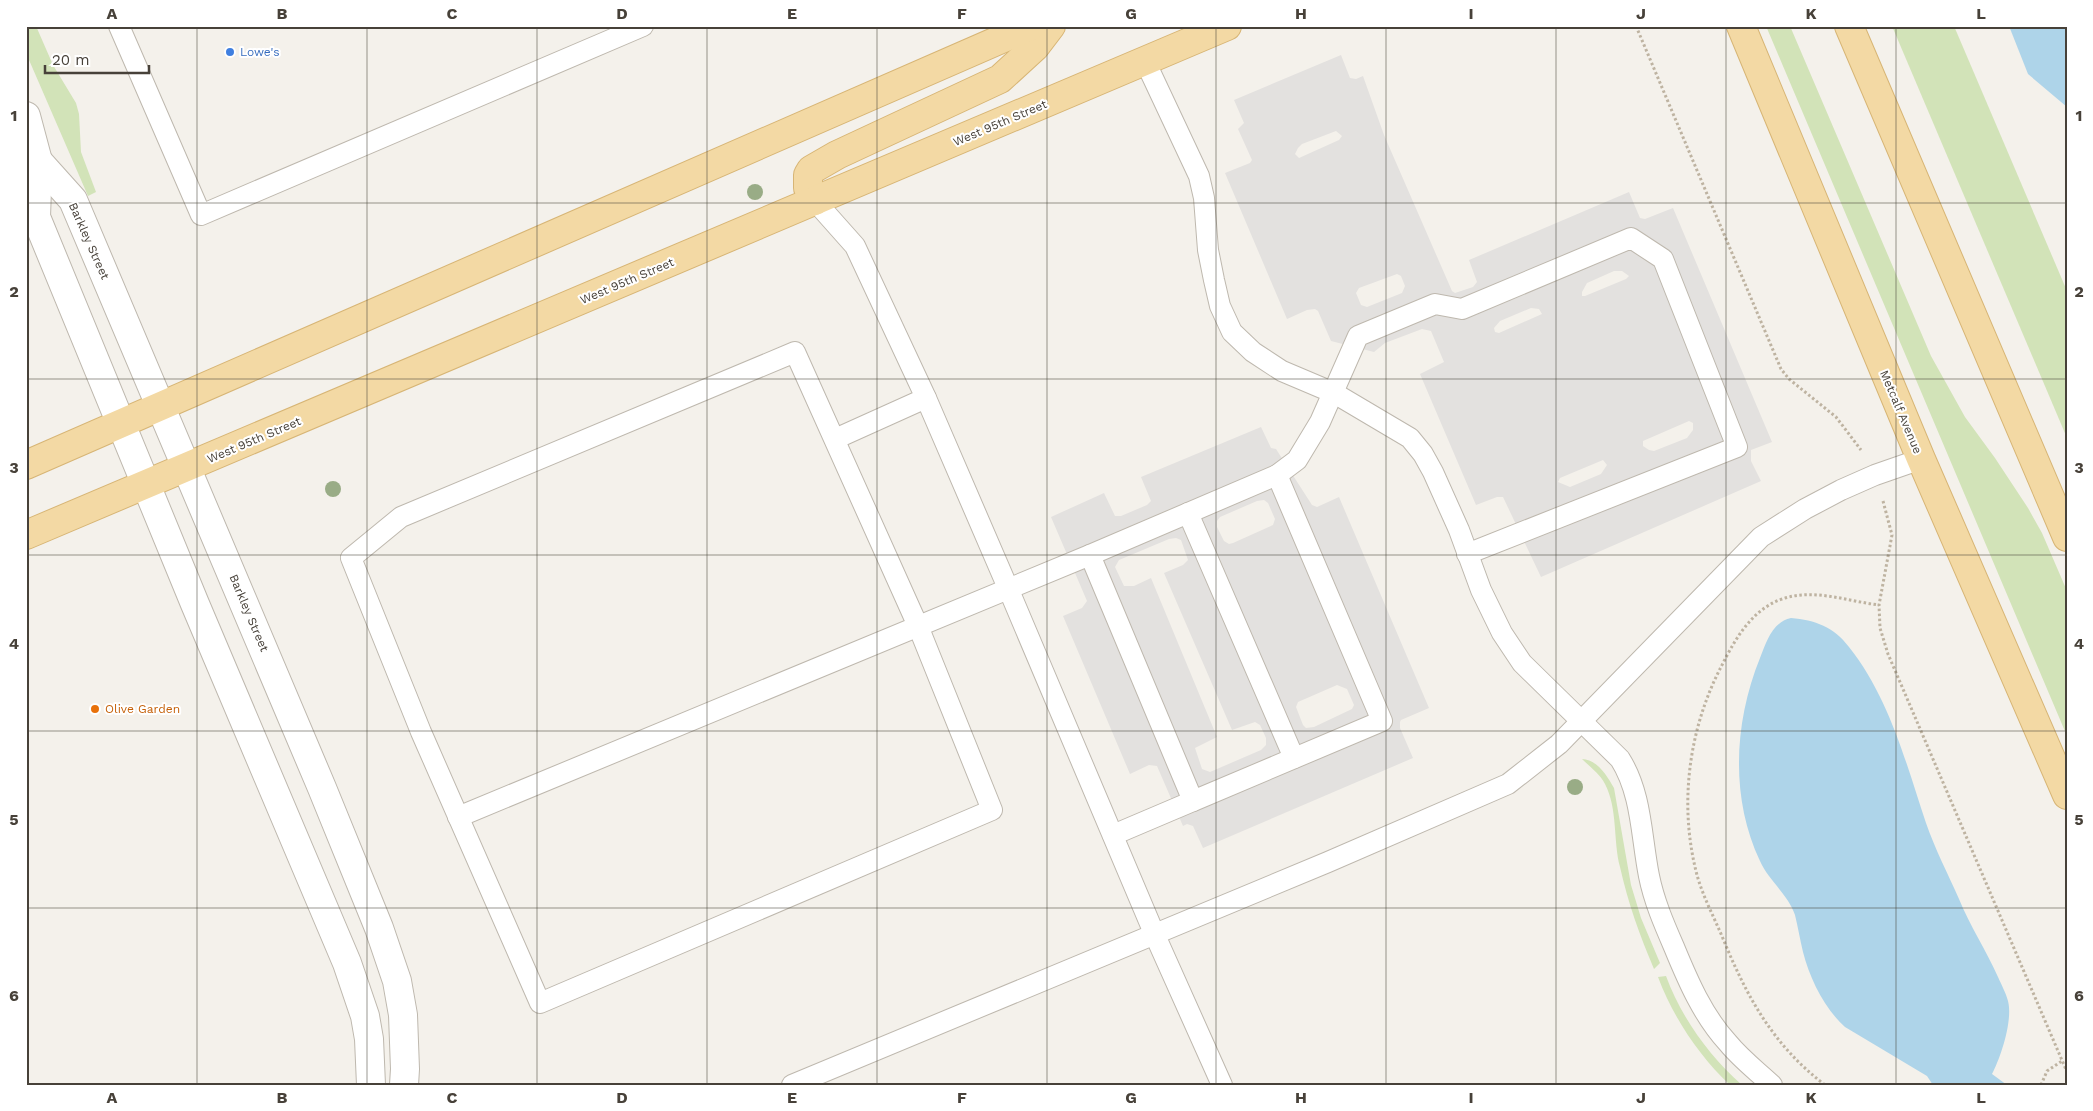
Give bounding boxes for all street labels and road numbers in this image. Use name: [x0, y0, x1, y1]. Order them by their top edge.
street label: West 95th Street: [951, 97, 1049, 149]
street label: Barkley Street: [66, 200, 112, 282]
street label: West 95th Street: [578, 255, 676, 307]
street label: Metcalf Avenue: [1877, 368, 1925, 456]
street label: West 95th Street: [205, 414, 303, 466]
street label: Barkley Street: [226, 572, 272, 654]

